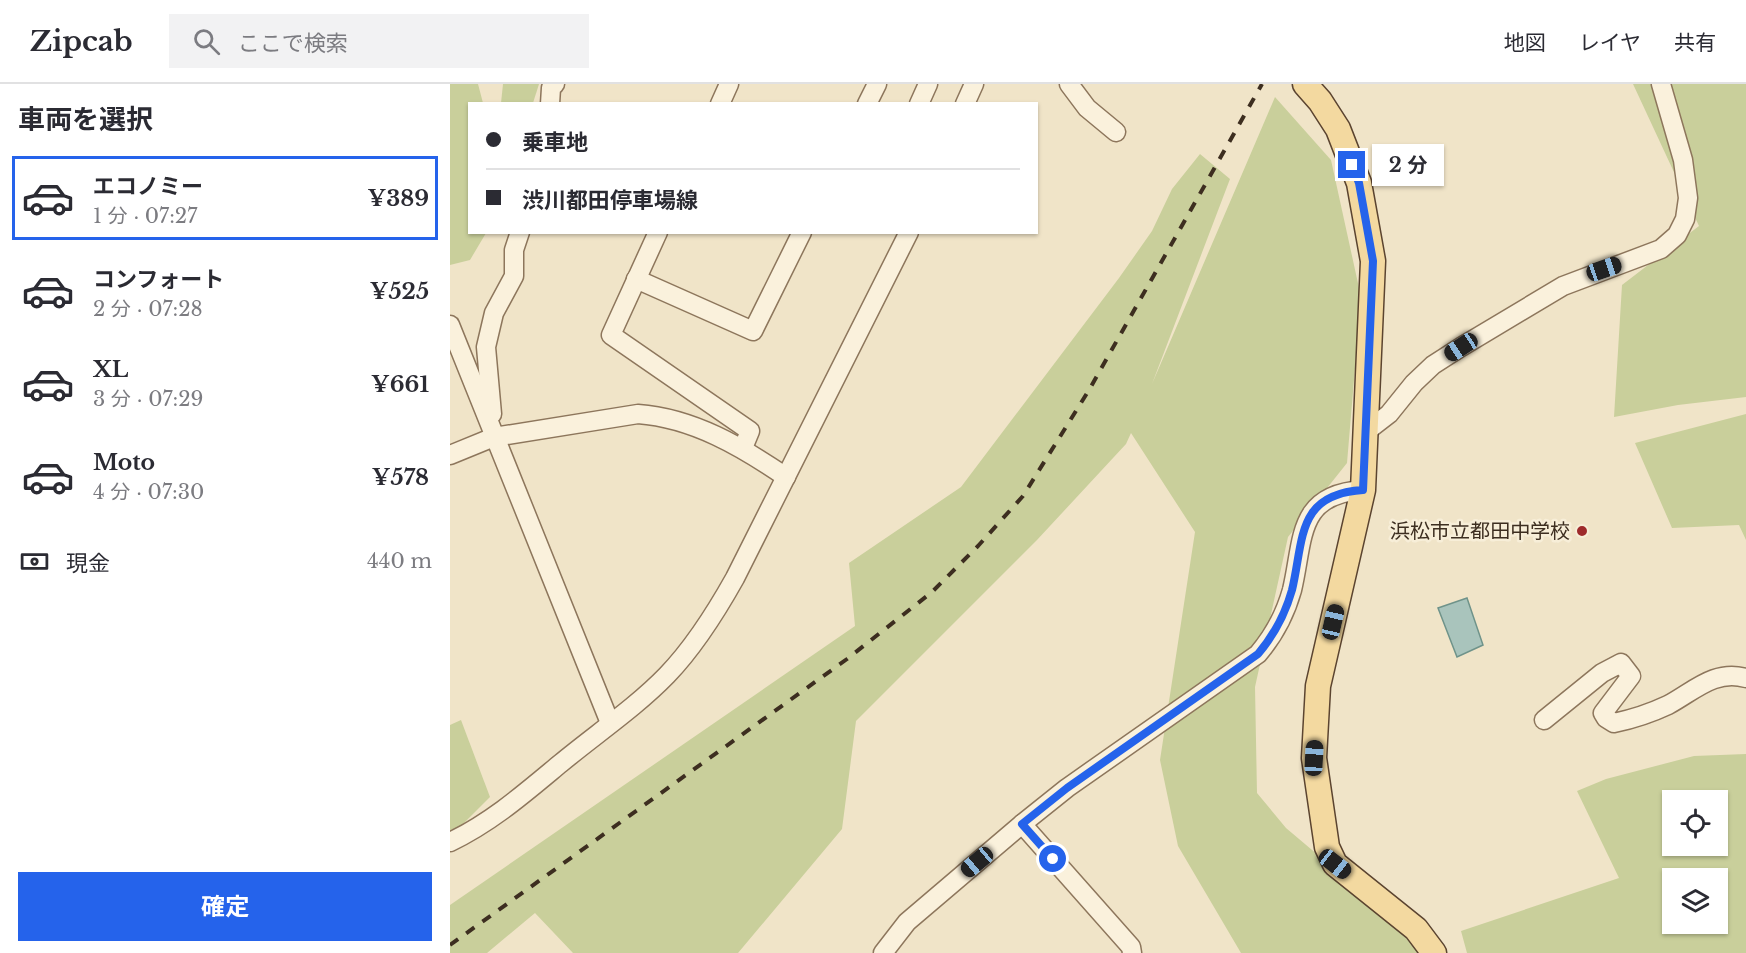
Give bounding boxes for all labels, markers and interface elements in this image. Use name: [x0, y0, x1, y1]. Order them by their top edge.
search box: [169, 14, 589, 68]
text: Zipcab: [30, 24, 133, 59]
icon: search: [190, 25, 223, 58]
text: ここで検索: [238, 30, 348, 57]
text: 地図: [1504, 30, 1546, 56]
text: レイヤ: [1579, 30, 1641, 56]
text: 共有: [1674, 30, 1716, 56]
text: 車両を選択: [18, 103, 153, 136]
text: 乗車地: [522, 129, 588, 156]
callout: 2 分: [1373, 144, 1445, 186]
route end: [1338, 151, 1365, 178]
text: 2 分: [1389, 153, 1427, 177]
icon: car: [21, 171, 75, 225]
text: エコノミー: [93, 173, 203, 200]
text: ¥389: [367, 185, 429, 212]
text: 渋川都田停車場線: [522, 187, 698, 214]
text: 1 分 · 07:27: [93, 204, 197, 228]
car: [1584, 255, 1624, 283]
icon: car: [21, 264, 75, 318]
text: コンフォート: [93, 266, 224, 293]
text: ¥525: [370, 278, 429, 305]
text: 2 分 · 07:28: [93, 297, 203, 321]
car: [1441, 330, 1481, 364]
text: XL: [93, 356, 128, 383]
icon: car: [21, 357, 75, 411]
text: ¥661: [371, 371, 429, 398]
text: 3 分 · 07:29: [93, 387, 203, 411]
text: Moto: [93, 449, 155, 476]
icon: car: [21, 450, 75, 504]
text: ¥578: [372, 464, 429, 491]
text: 4 分 · 07:30: [93, 480, 204, 504]
place label: 浜松市立都田中学校: [1390, 519, 1570, 543]
marker: 浜松市立都田中学校: [1575, 524, 1589, 538]
icon: cash: [18, 545, 51, 578]
text: 440 m: [367, 549, 432, 573]
text: 現金: [66, 550, 110, 577]
car: [1320, 602, 1346, 642]
car: [1304, 740, 1324, 776]
map controls: [1662, 790, 1728, 934]
button: locate: [1662, 790, 1728, 856]
car: [957, 844, 997, 880]
route start: [1039, 845, 1066, 872]
car: [1315, 846, 1355, 882]
button: layers: [1662, 868, 1728, 934]
button: 確定: [18, 872, 432, 941]

